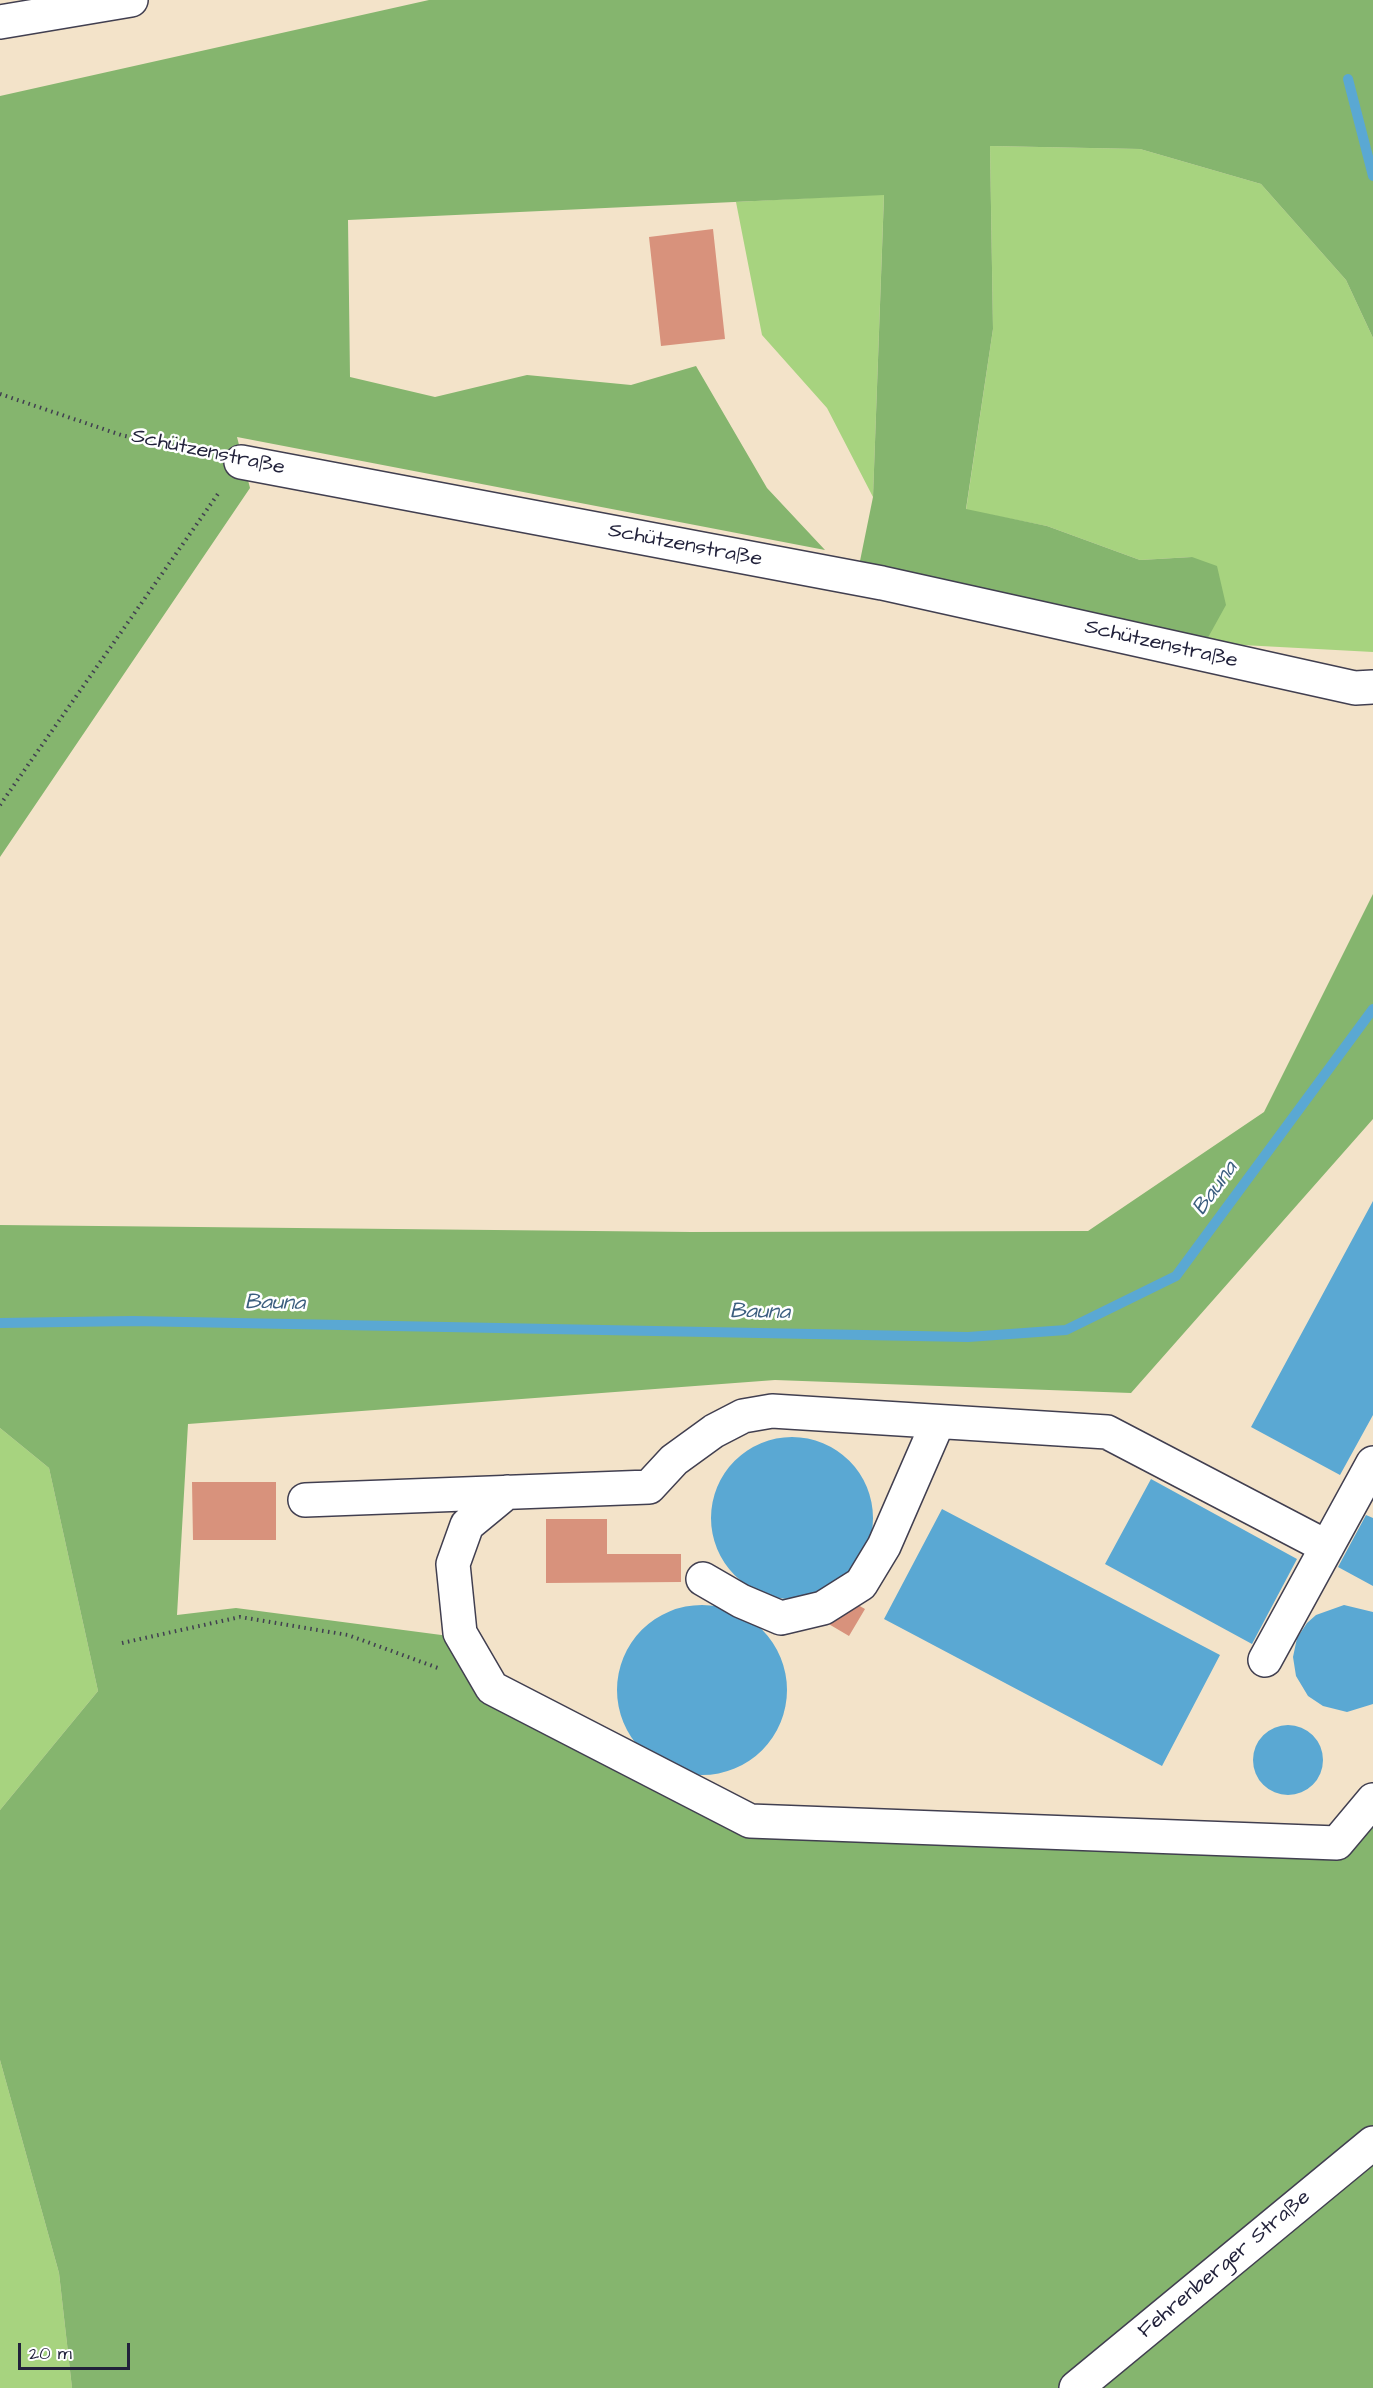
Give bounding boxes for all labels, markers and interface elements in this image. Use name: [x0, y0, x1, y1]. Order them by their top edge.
street label: Schützenstraße: [129, 424, 287, 482]
street label: Schützenstraße: [606, 519, 764, 573]
street label: Schützenstraße: [1082, 615, 1240, 675]
water label: Bauna: [1188, 1157, 1244, 1221]
water label: Bauna: [245, 1290, 305, 1318]
water label: Bauna: [730, 1299, 790, 1327]
street label: Fehrenberger Straße: [1134, 2186, 1316, 2344]
scale bar: [21, 2331, 134, 2369]
text: 20 m: [29, 2341, 72, 2366]

